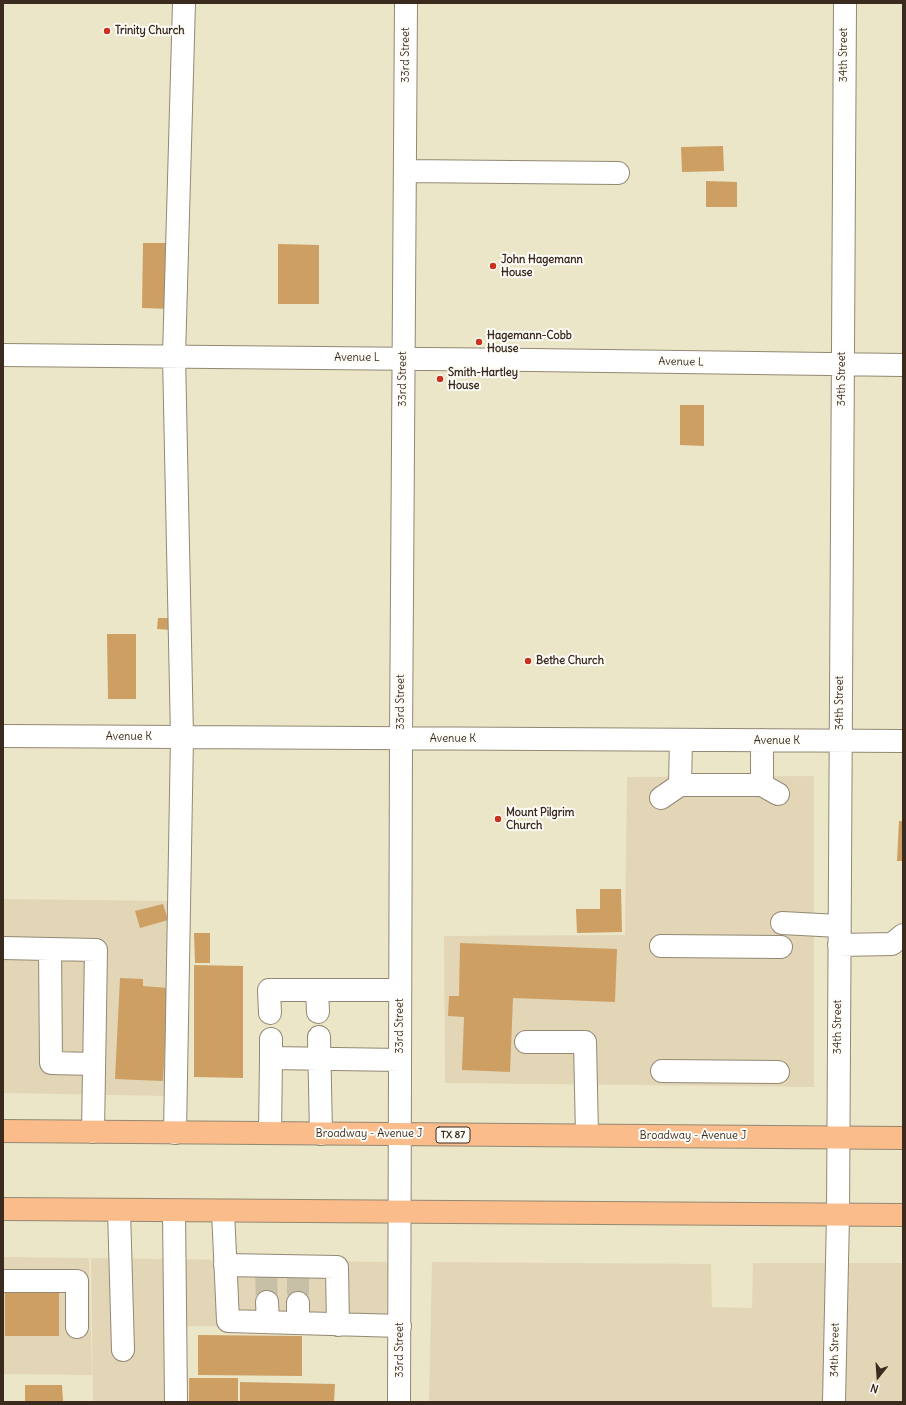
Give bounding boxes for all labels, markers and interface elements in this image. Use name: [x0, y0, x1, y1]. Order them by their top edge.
place label: Trinity Church: [115, 24, 185, 38]
marker: Trinity Church: [102, 26, 112, 36]
street label: 33rd Street: [399, 27, 413, 83]
street label: 34th Street: [837, 28, 851, 82]
place label: John Hagemann House: [501, 253, 583, 279]
marker: John Hagemann House: [488, 261, 498, 271]
place label: Hagemann-Cobb House: [487, 329, 572, 355]
marker: Hagemann-Cobb House: [474, 337, 484, 347]
street label: Avenue L: [334, 351, 380, 365]
street label: 33rd Street: [396, 351, 410, 407]
street label: 34th Street: [835, 352, 849, 406]
street label: Avenue L: [658, 355, 704, 369]
place label: Smith-Hartley House: [448, 366, 518, 392]
marker: Smith-Hartley House: [435, 374, 445, 384]
place label: Bethe Church: [536, 654, 604, 668]
marker: Bethe Church: [523, 656, 533, 666]
street label: 33rd Street: [394, 674, 408, 730]
street label: 34th Street: [833, 676, 847, 730]
street label: Avenue K: [106, 730, 152, 744]
street label: Avenue K: [430, 732, 476, 746]
street label: Avenue K: [754, 734, 800, 748]
place label: Mount Pilgrim Church: [506, 806, 574, 832]
marker: Mount Pilgrim Church: [493, 814, 503, 824]
street label: 33rd Street: [393, 998, 407, 1054]
street label: 34th Street: [831, 1000, 845, 1054]
street label: Broadway - Avenue J: [316, 1127, 422, 1141]
road number: TX 87: [436, 1127, 470, 1143]
street label: Broadway - Avenue J: [640, 1129, 746, 1143]
street label: 33rd Street: [393, 1322, 407, 1378]
street label: 34th Street: [828, 1323, 842, 1377]
north arrow: [858, 1357, 898, 1397]
text: N: [869, 1381, 880, 1396]

